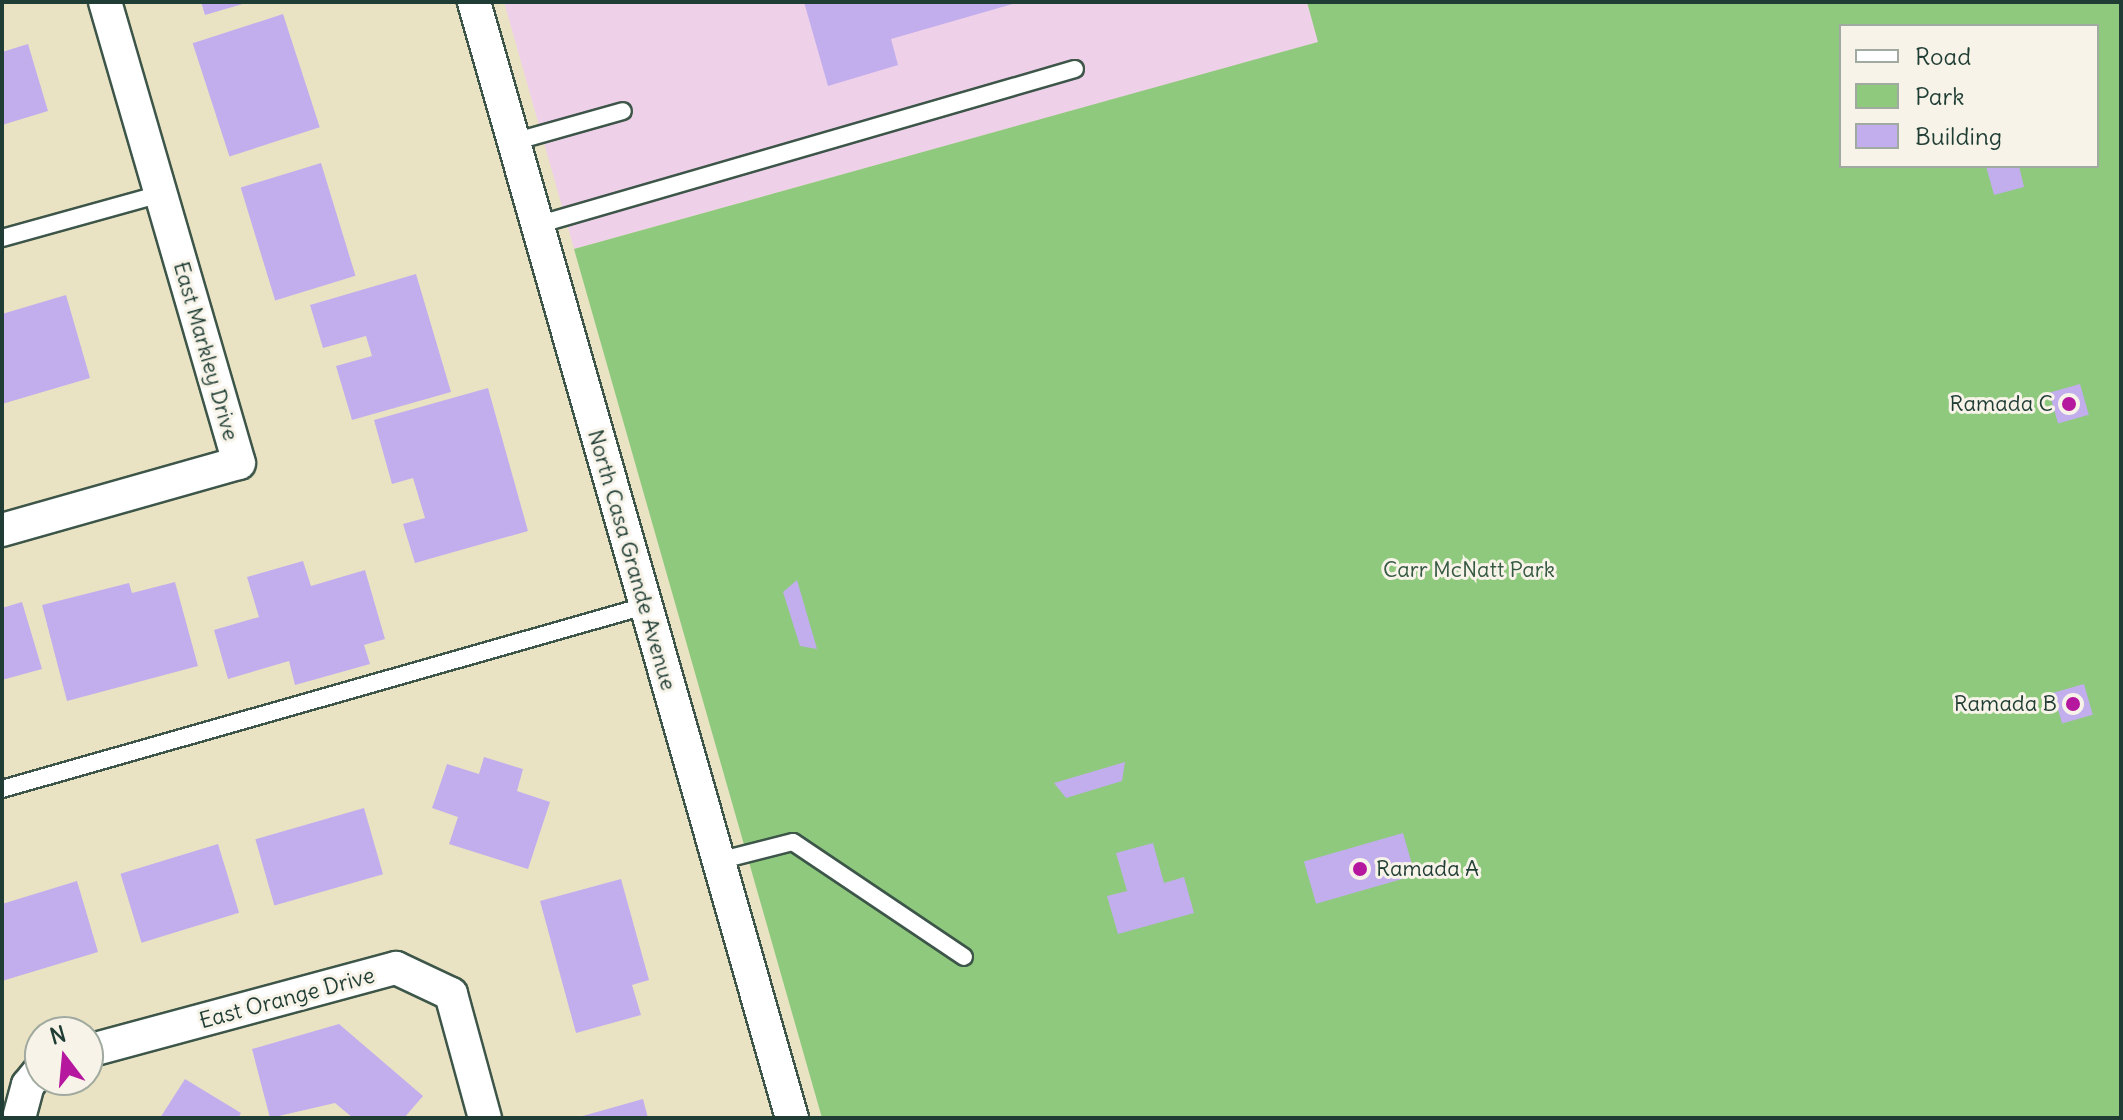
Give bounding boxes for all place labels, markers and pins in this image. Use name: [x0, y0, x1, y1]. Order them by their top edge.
place label: Ramada C: [1950, 391, 2053, 417]
marker: Ramada C: [2060, 395, 2078, 413]
place label: Ramada B: [1954, 691, 2057, 717]
marker: Ramada B: [2064, 695, 2082, 713]
place label: Ramada A: [1376, 856, 1479, 882]
marker: Ramada A: [1351, 860, 1369, 878]

